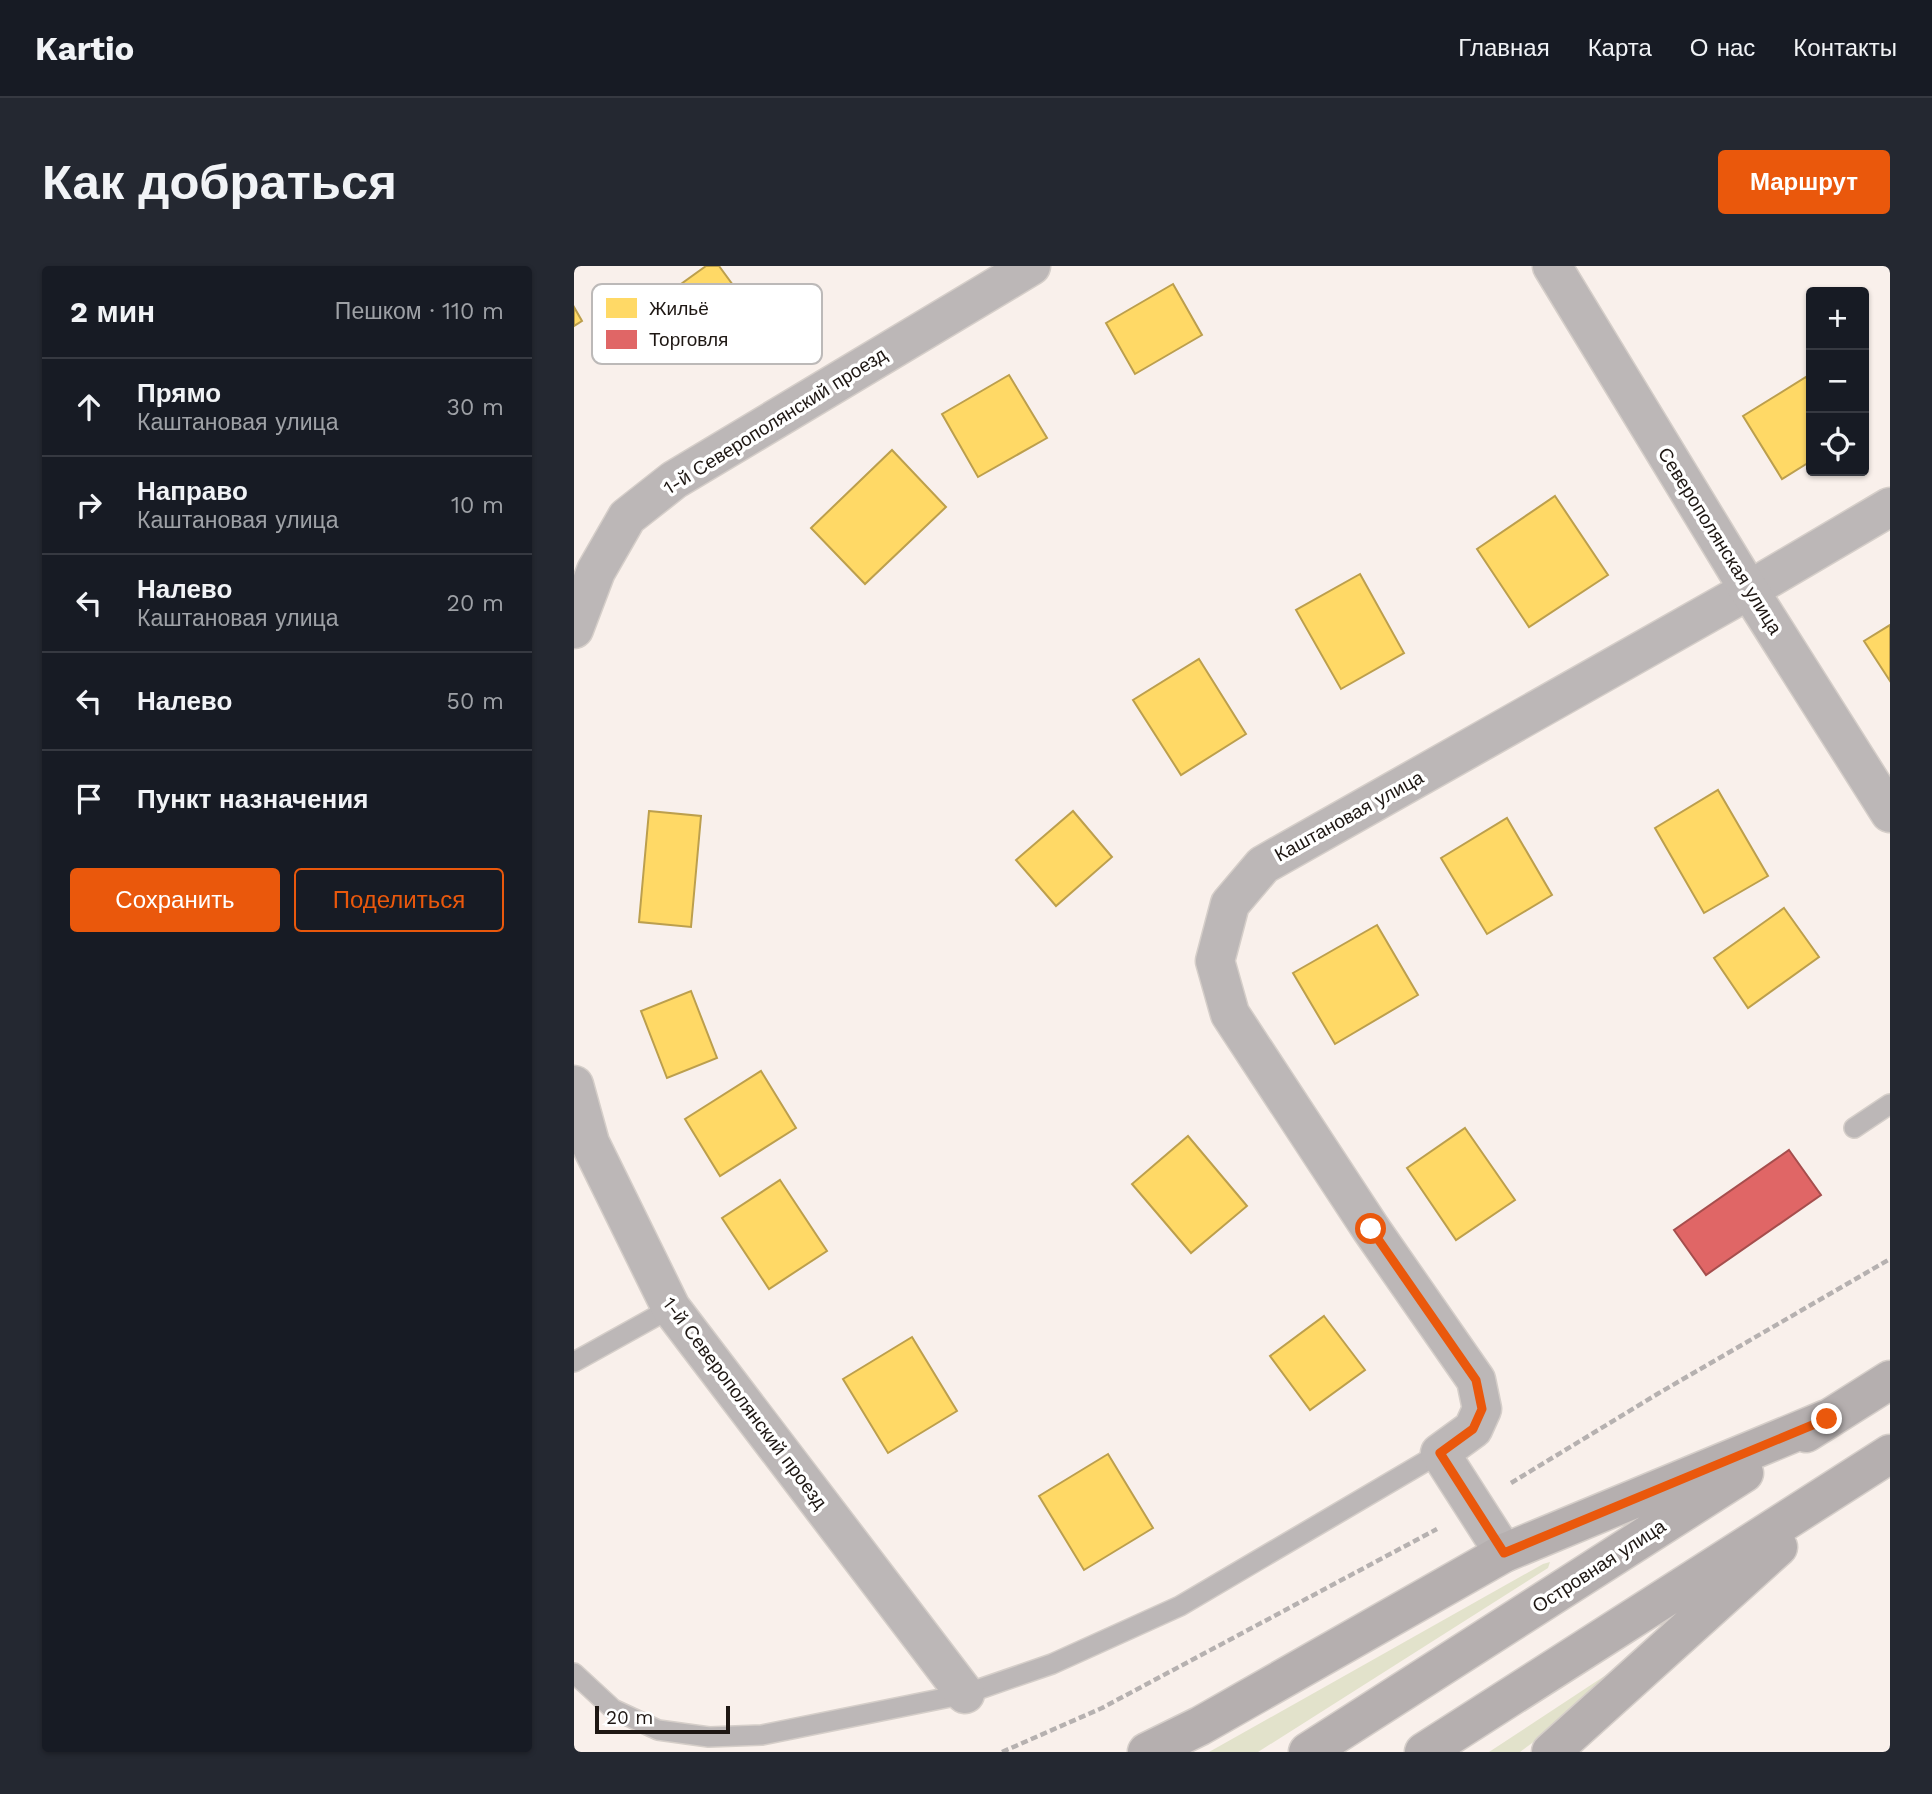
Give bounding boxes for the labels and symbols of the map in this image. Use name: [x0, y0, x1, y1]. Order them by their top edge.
legend: [592, 284, 822, 364]
text: Жильё: [649, 297, 709, 320]
text: Торговля: [649, 328, 728, 351]
street label: 1-й Северополянский проезд: [659, 343, 891, 499]
street label: Северополянская улица: [1653, 443, 1787, 639]
street label: Каштановая улица: [1271, 765, 1428, 866]
route start: [1355, 1213, 1386, 1244]
street label: 1-й Северополянский проезд: [658, 1293, 832, 1513]
route end: [1811, 1403, 1842, 1434]
street label: Островная улица: [1528, 1514, 1670, 1618]
scale bar: [595, 1703, 730, 1735]

